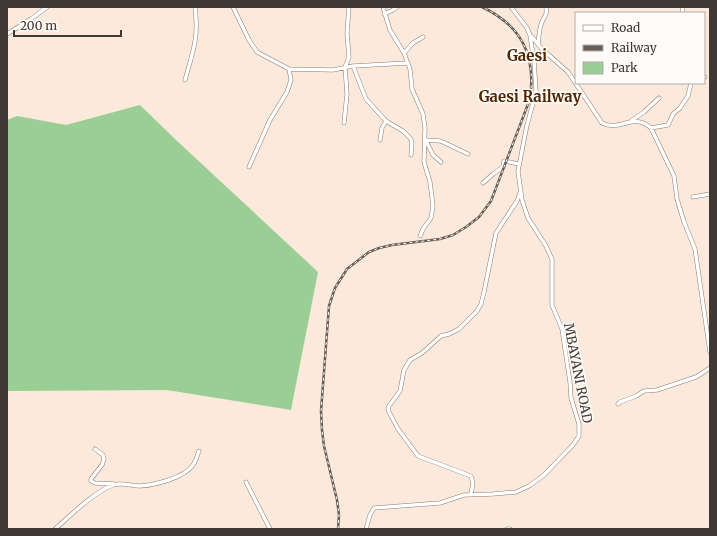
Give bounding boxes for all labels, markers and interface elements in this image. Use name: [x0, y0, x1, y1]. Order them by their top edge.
scale bar: [14, 12, 121, 38]
legend: [575, 12, 705, 84]
text: 200 m: [20, 18, 57, 33]
text: Road: [611, 20, 640, 35]
text: Railway: [611, 40, 657, 55]
district label: Gaesi: [507, 46, 547, 65]
text: Park: [611, 60, 638, 75]
district label: Gaesi Railway: [479, 87, 581, 106]
street label: MBAYANI ROAD: [560, 321, 596, 425]

